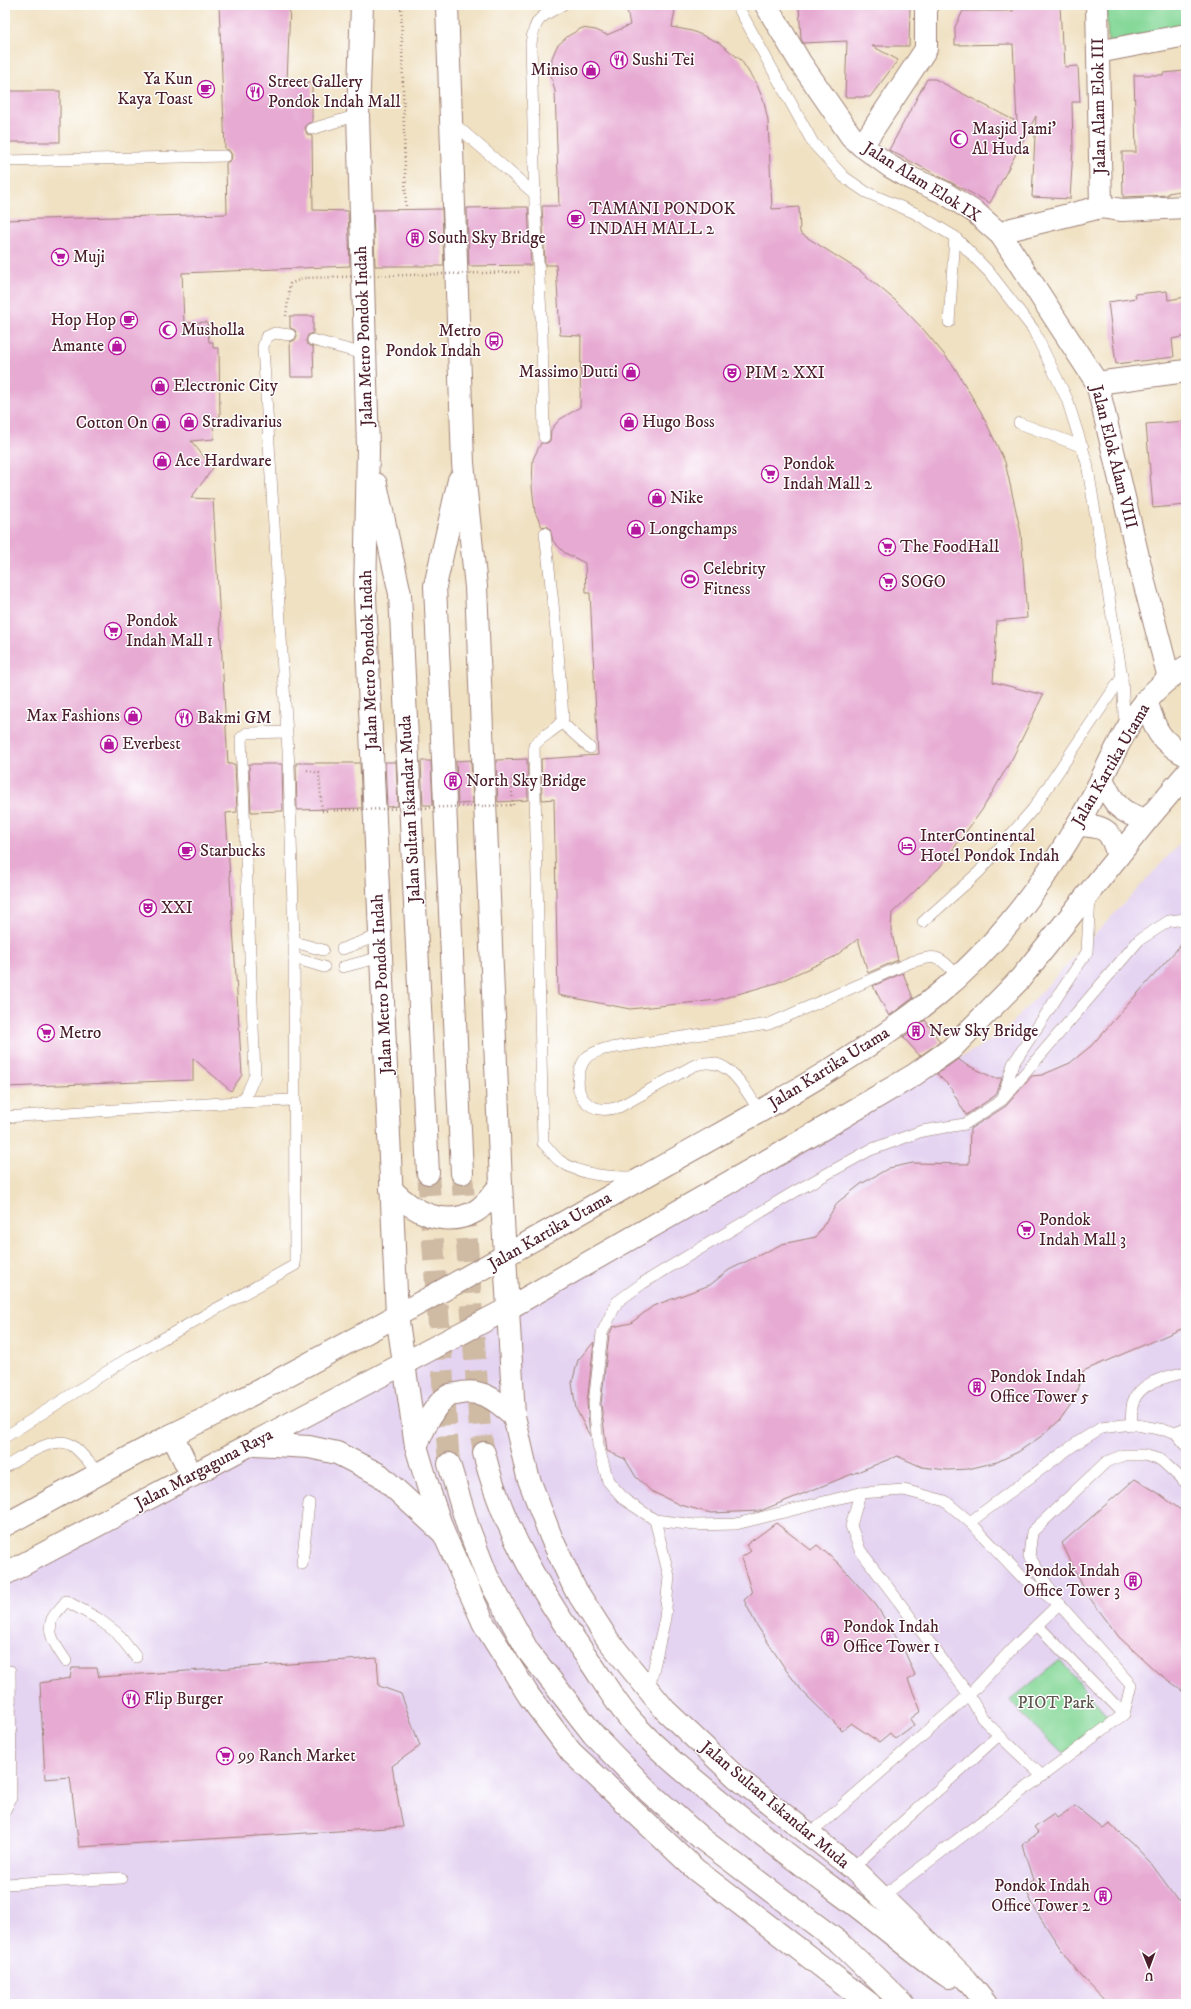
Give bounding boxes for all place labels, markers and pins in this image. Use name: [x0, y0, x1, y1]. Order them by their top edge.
place label: Sushi Tei: [632, 49, 694, 71]
restaurant icon: Sushi Tei: [609, 50, 629, 70]
place label: Miniso: [531, 59, 578, 81]
shop icon: Miniso: [581, 60, 601, 80]
place label: Ya Kun Kaya Toast: [117, 68, 194, 110]
place label: Street Gallery Pondok Indah Mall: [268, 71, 401, 113]
cafe icon: Ya Kun Kaya Toast: [196, 79, 216, 99]
restaurant icon: Street Gallery Pondok Indah Mall: [245, 82, 265, 102]
place label: Masjid Jami' Al Huda: [972, 118, 1056, 160]
mosque icon: Masjid Jami' Al Huda: [949, 129, 969, 149]
place label: TAMANI PONDOK INDAH MALL 2: [589, 198, 735, 240]
cafe icon: TAMANI PONDOK INDAH MALL 2: [566, 209, 586, 229]
place label: South Sky Bridge: [428, 227, 546, 249]
building icon: South Sky Bridge: [405, 228, 425, 248]
place label: Muji: [73, 246, 105, 268]
supermarket icon: Muji: [50, 247, 70, 267]
place label: Hop Hop: [51, 309, 116, 331]
cafe icon: Hop Hop: [119, 310, 139, 330]
place label: Musholla: [181, 319, 245, 341]
mosque icon: Musholla: [158, 320, 178, 340]
place label: Metro Pondok Indah: [385, 320, 481, 362]
bus stop icon: Metro Pondok Indah: [484, 331, 504, 351]
place label: Amante: [52, 335, 104, 357]
shop icon: Amante: [107, 336, 127, 356]
place label: Massimo Dutti: [519, 361, 618, 383]
shop icon: Massimo Dutti: [621, 362, 641, 382]
place label: PIM 2 XXI: [745, 362, 825, 384]
theatre icon: PIM 2 XXI: [722, 363, 742, 383]
place label: Electronic City: [173, 375, 279, 397]
shop icon: Electronic City: [150, 376, 170, 396]
place label: Stradivarius: [202, 411, 282, 433]
place label: Hugo Boss: [642, 411, 715, 433]
place label: Cotton On: [76, 412, 148, 434]
shop icon: Stradivarius: [179, 412, 199, 432]
shop icon: Hugo Boss: [619, 412, 639, 432]
shop icon: Cotton On: [151, 413, 171, 433]
place label: Ace Hardware: [175, 450, 271, 472]
shop icon: Ace Hardware: [152, 451, 172, 471]
place label: Pondok Indah Mall 2: [783, 453, 873, 495]
supermarket icon: Pondok Indah Mall 2: [760, 464, 780, 484]
place label: Nike: [670, 487, 703, 509]
shop icon: Nike: [647, 488, 667, 508]
place label: Longchamps: [649, 518, 737, 540]
shop icon: Longchamps: [626, 519, 646, 539]
place label: The FoodHall: [900, 536, 999, 558]
supermarket icon: The FoodHall: [877, 537, 897, 557]
place label: Celebrity Fitness: [703, 558, 766, 600]
sports icon: Celebrity Fitness: [680, 569, 700, 589]
place label: SOGO: [901, 571, 946, 593]
supermarket icon: SOGO: [878, 572, 898, 592]
place label: Pondok Indah Mall 1: [126, 610, 213, 652]
supermarket icon: Pondok Indah Mall 1: [103, 621, 123, 641]
place label: Max Fashions: [26, 705, 120, 727]
shop icon: Max Fashions: [123, 706, 143, 726]
place label: Bakmi GM: [197, 707, 272, 729]
restaurant icon: Bakmi GM: [174, 708, 194, 728]
place label: Everbest: [122, 733, 181, 755]
shop icon: Everbest: [99, 734, 119, 754]
place label: North Sky Bridge: [466, 770, 586, 792]
building icon: North Sky Bridge: [443, 771, 463, 791]
place label: InterContinental Hotel Pondok Indah: [920, 825, 1059, 867]
hotel icon: InterContinental Hotel Pondok Indah: [897, 836, 917, 856]
place label: Starbucks: [200, 840, 266, 862]
cafe icon: Starbucks: [177, 841, 197, 861]
place label: XXI: [161, 897, 193, 919]
theatre icon: XXI: [138, 898, 158, 918]
place label: New Sky Bridge: [929, 1020, 1038, 1042]
building icon: New Sky Bridge: [906, 1021, 926, 1041]
place label: Metro: [59, 1022, 101, 1044]
supermarket icon: Metro: [36, 1023, 56, 1043]
place label: Pondok Indah Mall 3: [1039, 1209, 1126, 1251]
supermarket icon: Pondok Indah Mall 3: [1016, 1220, 1036, 1240]
place label: Pondok Indah Office Tower 5: [990, 1366, 1089, 1408]
building icon: Pondok Indah Office Tower 5: [967, 1377, 987, 1397]
place label: Pondok Indah Office Tower 3: [1023, 1560, 1120, 1602]
building icon: Pondok Indah Office Tower 3: [1123, 1571, 1143, 1591]
place label: Pondok Indah Office Tower 1: [843, 1616, 940, 1658]
building icon: Pondok Indah Office Tower 1: [820, 1627, 840, 1647]
place label: Flip Burger: [144, 1688, 224, 1710]
restaurant icon: Flip Burger: [121, 1689, 141, 1709]
place label: 99 Ranch Market: [237, 1745, 356, 1767]
supermarket icon: 99 Ranch Market: [215, 1746, 235, 1766]
place label: Pondok Indah Office Tower 2: [991, 1875, 1091, 1917]
building icon: Pondok Indah Office Tower 2: [1093, 1886, 1113, 1906]

